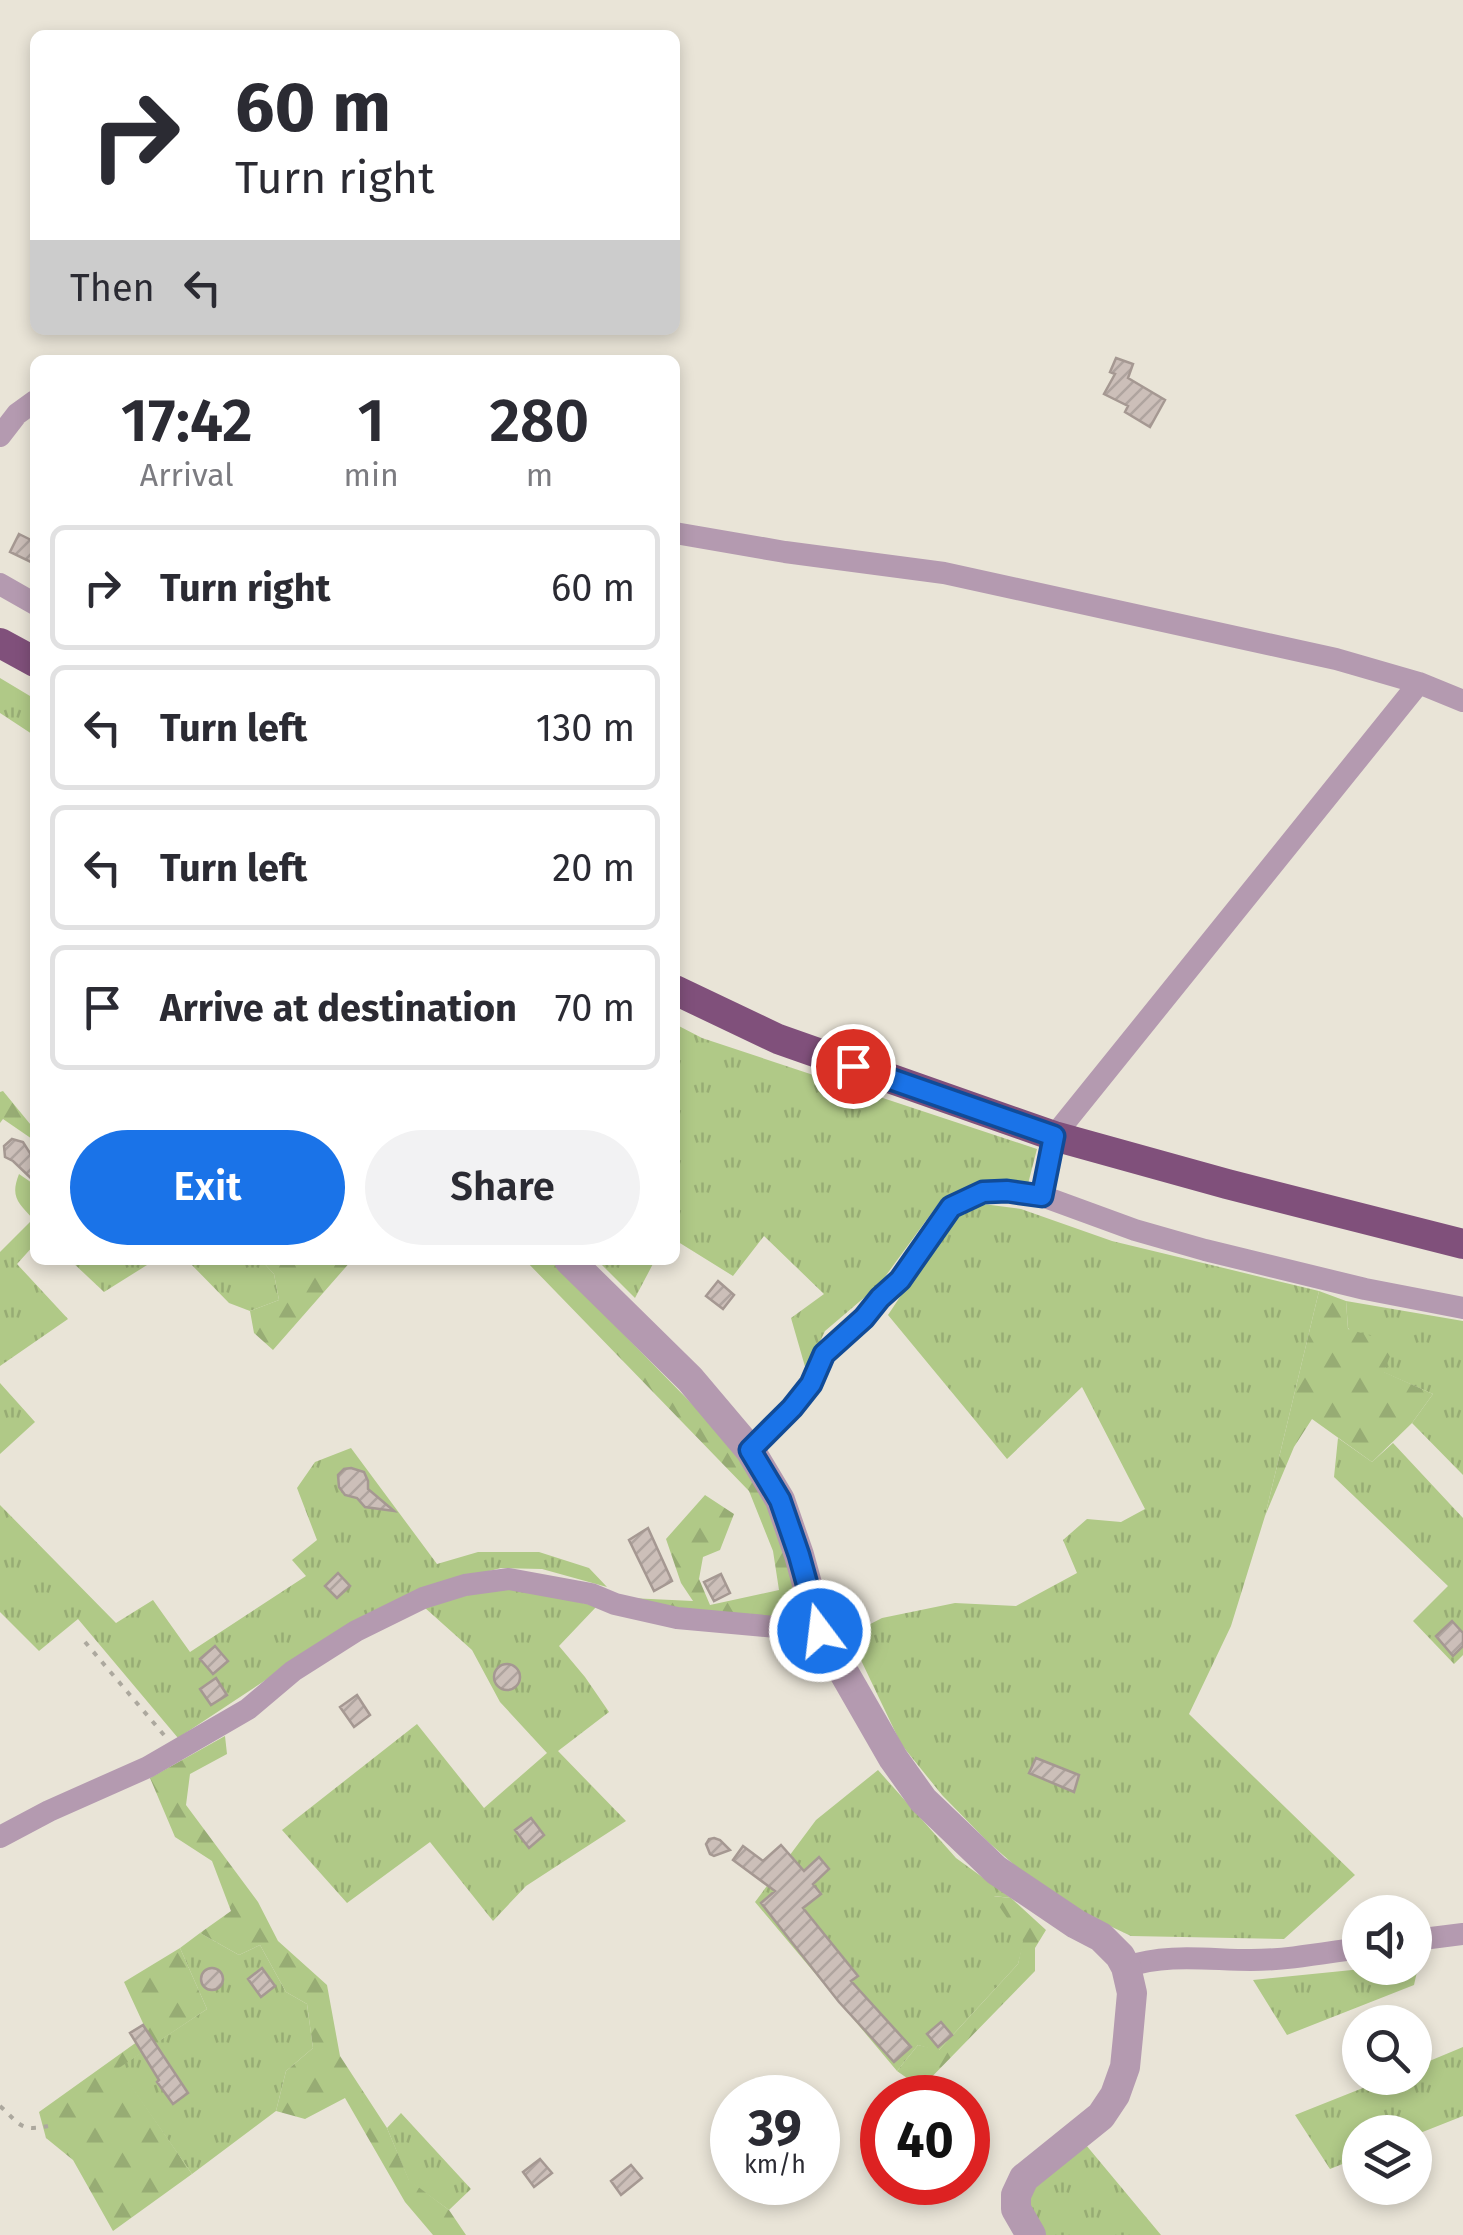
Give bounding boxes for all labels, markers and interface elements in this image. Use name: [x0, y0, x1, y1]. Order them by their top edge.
text: 60 m: [235, 66, 391, 150]
icon: right: [70, 70, 200, 200]
text: Turn right: [235, 151, 434, 205]
icon: left: [175, 260, 230, 315]
text: Then: [70, 265, 155, 311]
text: 17:42: [121, 385, 253, 457]
text: 1: [357, 385, 385, 457]
text: 280: [489, 385, 589, 457]
text: Arrival: [140, 456, 234, 494]
text: min: [344, 456, 399, 494]
text: m: [526, 456, 553, 494]
icon: right: [75, 560, 130, 615]
text: Turn right: [160, 565, 330, 611]
text: 60 m: [551, 565, 635, 611]
icon: left: [75, 700, 130, 755]
text: Turn left: [160, 705, 307, 751]
text: 130 m: [536, 705, 635, 751]
icon: left: [75, 840, 130, 895]
text: Turn left: [160, 845, 307, 891]
text: 20 m: [552, 845, 635, 891]
icon: arrive: [75, 980, 130, 1035]
text: Arrive at destination: [160, 985, 517, 1031]
text: 70 m: [555, 985, 635, 1031]
pin: [811, 1024, 896, 1109]
icon: arrive: [826, 1039, 881, 1094]
button: Exit: [70, 1130, 345, 1245]
button: Share: [365, 1130, 640, 1245]
position arrow: [768, 1579, 872, 1683]
map controls: [1342, 1895, 1432, 2205]
button: sound: [1342, 1895, 1432, 1985]
button: search: [1342, 2005, 1432, 2095]
speed limit sign: 40: [860, 2075, 990, 2205]
text: 39: [748, 2098, 802, 2158]
button: layers: [1342, 2115, 1432, 2205]
text: km/h: [744, 2150, 806, 2180]

